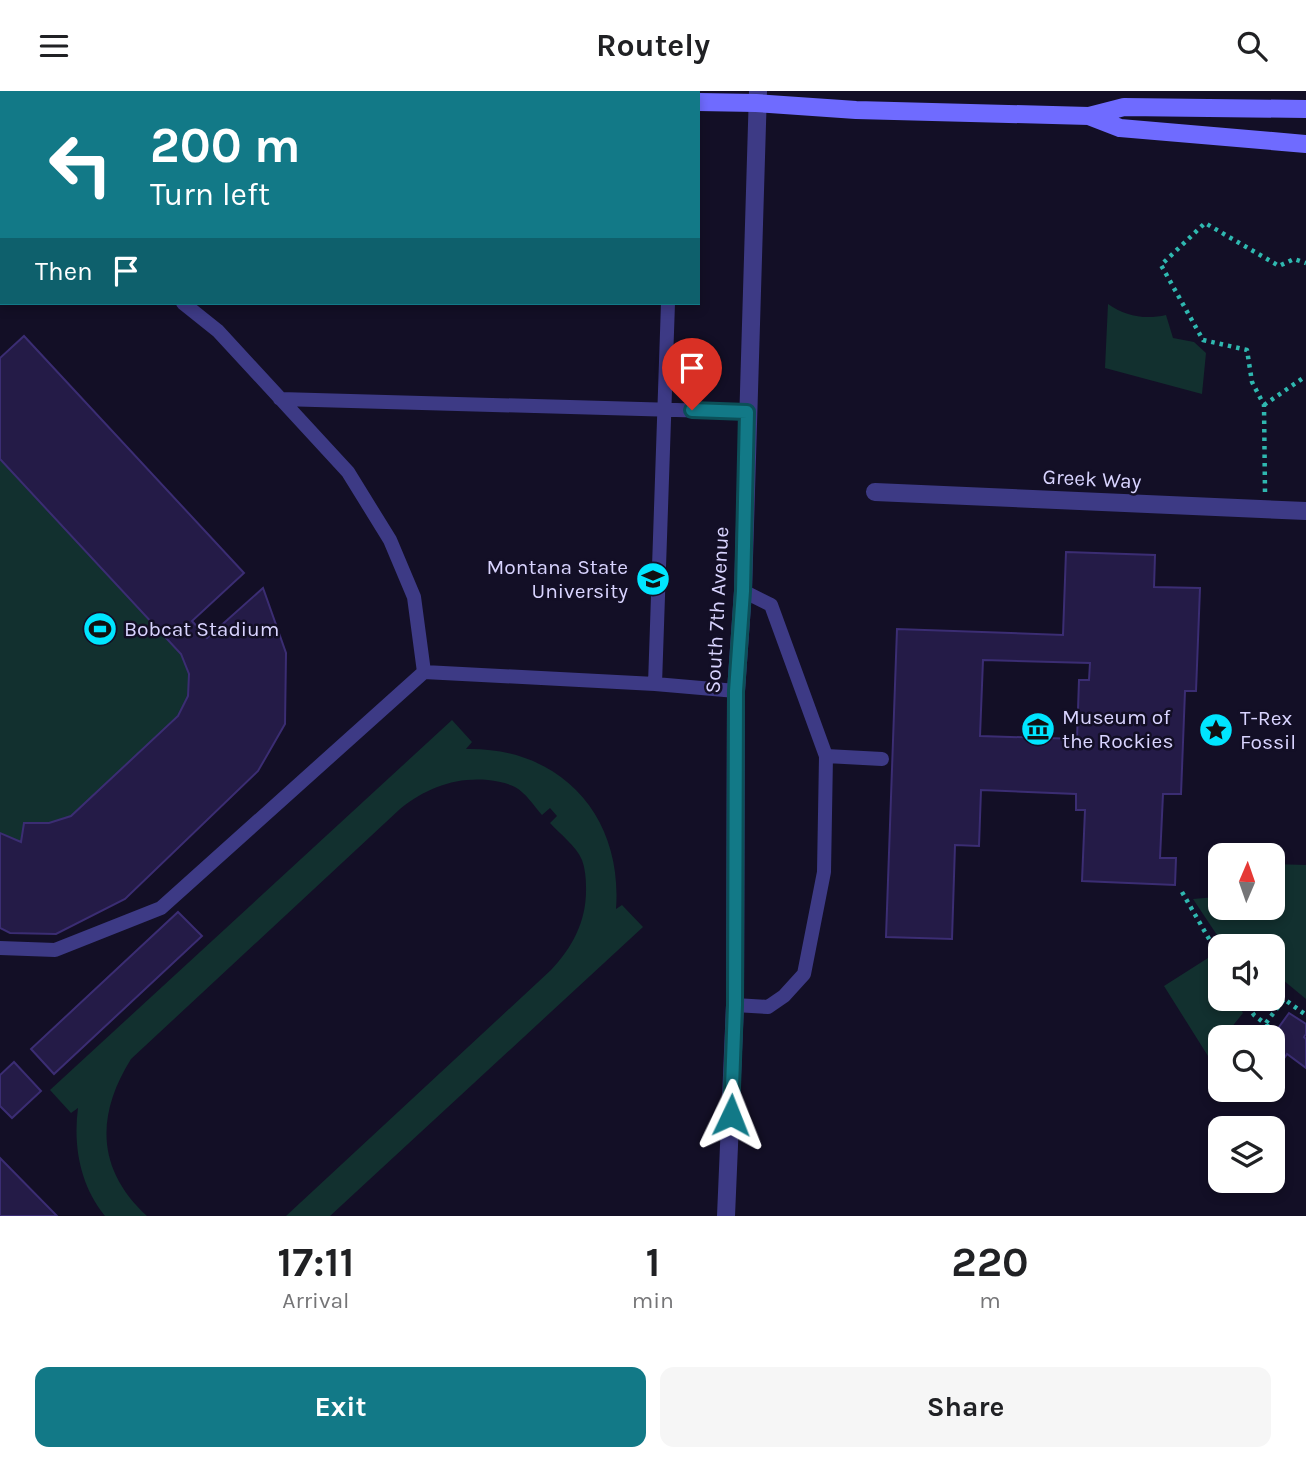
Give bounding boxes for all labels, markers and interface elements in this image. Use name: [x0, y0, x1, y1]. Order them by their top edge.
icon: menu: [35, 27, 73, 65]
text: Routely: [596, 27, 710, 64]
icon: search: [1233, 27, 1271, 65]
text: 200 m: [150, 117, 301, 174]
icon: left: [35, 119, 126, 210]
text: Turn left: [150, 176, 270, 213]
icon: arrive: [107, 252, 145, 290]
text: Then: [35, 256, 93, 287]
pin: [662, 338, 722, 410]
icon: arrive: [673, 349, 711, 387]
street label: Greek Way: [1042, 464, 1142, 494]
street label: South 7th Avenue: [701, 526, 733, 694]
place label: Montana State University: [487, 555, 628, 603]
school or university icon: Montana State University: [634, 560, 672, 598]
sports icon: Bobcat Stadium: [81, 610, 119, 648]
place label: Bobcat Stadium: [124, 617, 279, 641]
place label: Museum of the Rockies: [1062, 705, 1173, 753]
place label: T-Rex Fossil: [1240, 706, 1296, 754]
museum icon: Museum of the Rockies: [1019, 710, 1057, 748]
place icon: T-Rex Fossil: [1197, 711, 1235, 749]
north arrow: [1208, 843, 1284, 921]
map controls: [1208, 843, 1285, 1193]
button: sound: [1208, 934, 1285, 1011]
button: search: [1208, 1025, 1285, 1102]
position arrow: [694, 1078, 768, 1152]
button: layers: [1208, 1116, 1285, 1193]
text: 17:11: [277, 1237, 354, 1287]
text: 1: [645, 1237, 660, 1287]
text: 220: [951, 1237, 1029, 1287]
text: Arrival: [282, 1287, 350, 1314]
text: min: [632, 1287, 674, 1314]
text: m: [979, 1287, 1001, 1314]
button: Exit: [35, 1367, 646, 1447]
button: Share: [660, 1367, 1271, 1447]

